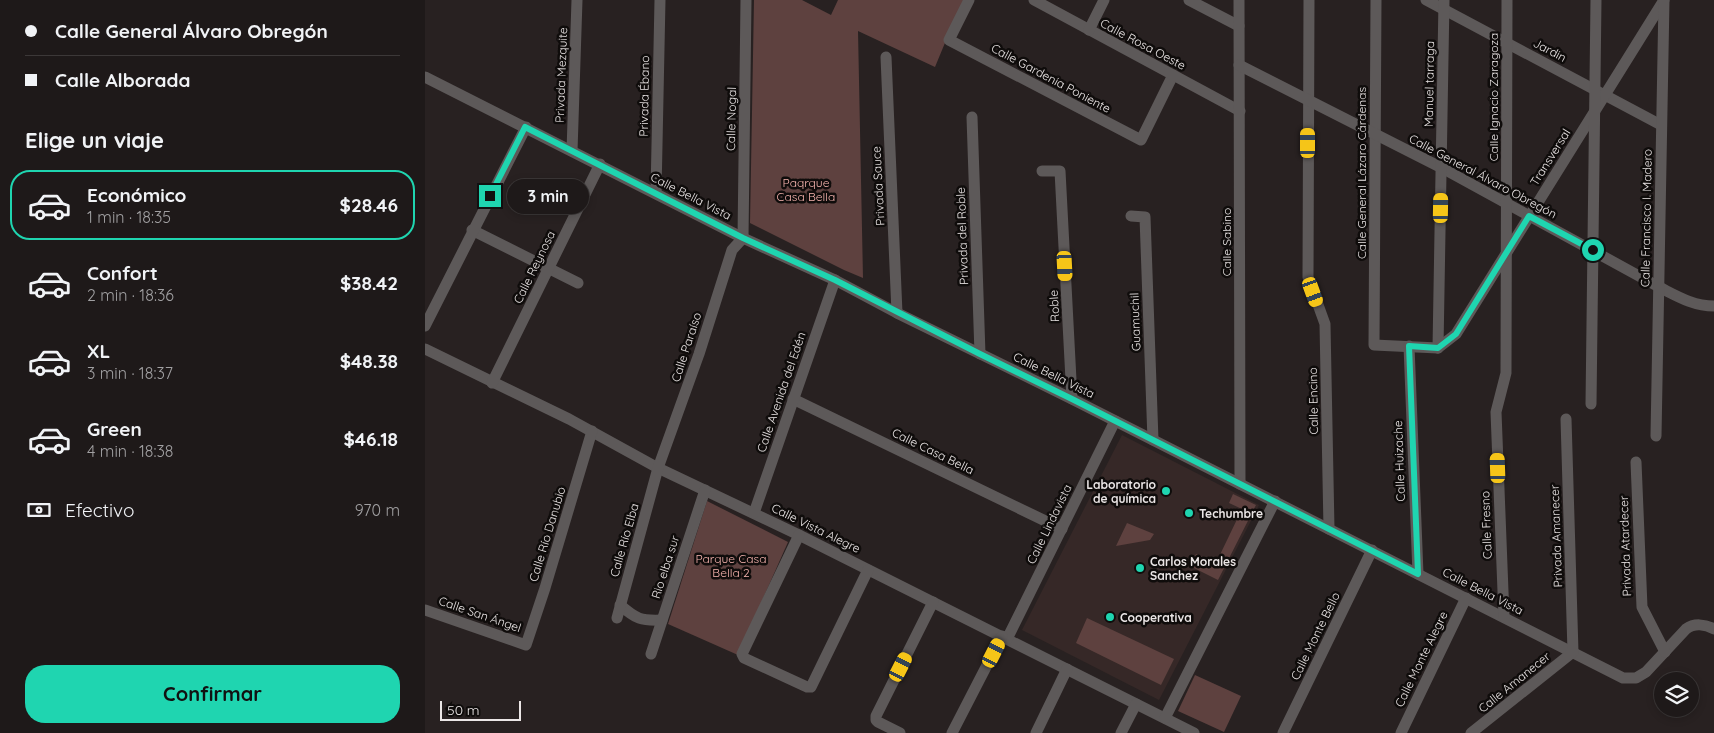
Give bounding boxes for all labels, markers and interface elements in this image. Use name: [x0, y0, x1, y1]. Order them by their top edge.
street label: Calle Rosa Oeste: [1098, 15, 1188, 73]
text: Calle General Álvaro Obregón: [55, 19, 328, 43]
street label: Privada Mezquite: [552, 27, 570, 123]
street label: Calle Ignacio Zaragoza: [1486, 33, 1501, 161]
street label: Jardin: [1531, 35, 1569, 65]
street label: Calle Gardenia Poniente: [989, 40, 1113, 116]
street label: Manuel tarraga: [1421, 41, 1437, 127]
street label: Privada Ébano: [636, 55, 652, 137]
text: Calle Alborada: [55, 68, 190, 92]
street label: Calle Nogal: [723, 87, 739, 151]
street label: Calle General Lázaro Cárdenas: [1354, 87, 1369, 259]
text: Elige un viaje: [25, 126, 164, 154]
street label: Transversal: [1527, 126, 1573, 188]
car: [1300, 128, 1315, 158]
street label: Calle General Álvaro Obregón: [1407, 131, 1559, 221]
street label: Privada Sauce: [868, 146, 888, 226]
street label: Calle Francisco I. Madero: [1637, 149, 1655, 287]
street label: Calle Bella Vista: [648, 169, 734, 223]
park label: Paqrque Casa Bella: [777, 175, 835, 204]
callout: 3 min: [507, 178, 590, 214]
icon: car: [27, 183, 72, 228]
text: Económico: [87, 183, 186, 207]
route end: [479, 185, 501, 207]
text: 3 min: [527, 186, 569, 206]
street label: Privada del Roble: [953, 187, 971, 285]
text: $28.46: [340, 193, 398, 217]
car: [1433, 193, 1448, 223]
text: 1 min · 18:35: [87, 207, 171, 227]
street label: Calle Sabino: [1219, 208, 1234, 276]
street label: Calle Reynosa: [510, 228, 558, 306]
route start: [1582, 239, 1604, 261]
car: [1056, 251, 1073, 281]
icon: car: [27, 261, 72, 306]
text: Confort: [87, 261, 158, 285]
text: $38.42: [340, 271, 398, 295]
car: [1300, 275, 1325, 309]
text: 2 min · 18:36: [87, 285, 174, 305]
street label: Roble: [1046, 289, 1062, 322]
street label: Guamuchil: [1126, 292, 1144, 352]
street label: Calle Paraíso: [668, 310, 704, 384]
street label: Calle Avenida del Edén: [753, 330, 809, 454]
icon: car: [27, 339, 72, 384]
text: XL: [87, 339, 110, 363]
text: $48.38: [340, 349, 398, 373]
street label: Calle Bella Vista: [1011, 349, 1097, 401]
text: 3 min · 18:37: [87, 363, 173, 383]
street label: Calle Encino: [1305, 367, 1321, 435]
icon: car: [27, 417, 72, 462]
text: Green: [87, 417, 142, 441]
street label: Calle Huizache: [1390, 420, 1408, 502]
street label: Calle Casa Bella: [890, 425, 976, 477]
text: $46.18: [343, 427, 398, 451]
text: 4 min · 18:38: [87, 441, 174, 461]
car: [1489, 453, 1506, 483]
place label: Laboratorio de química: [1086, 477, 1156, 506]
street label: Calle Lindavista: [1023, 482, 1075, 566]
street label: Privada Amanecer: [1547, 484, 1565, 588]
street label: Calle Río Danubio: [525, 485, 569, 583]
marker: Laboratorio de química: [1160, 485, 1172, 497]
street label: Calle Fresno: [1477, 491, 1495, 559]
street label: Privada Atardecer: [1616, 495, 1634, 597]
icon: cash: [25, 496, 53, 524]
text: Efectivo: [65, 498, 134, 522]
text: 970 m: [355, 500, 400, 520]
street label: Calle Vista Alegre: [769, 500, 863, 556]
street label: Calle Río Elba: [606, 501, 642, 579]
place label: Techumbre: [1199, 506, 1263, 521]
marker: Techumbre: [1183, 507, 1195, 519]
street label: Rio elba sur: [648, 533, 682, 601]
park label: Parque Casa Bella 2: [696, 551, 766, 580]
place label: Carlos Morales Sanchez: [1150, 554, 1236, 583]
marker: Carlos Morales Sanchez: [1134, 562, 1146, 574]
street label: Calle Bella Vista: [1440, 564, 1526, 618]
street label: Calle Monte Bello: [1287, 590, 1343, 682]
street label: Calle San Ángel: [437, 593, 523, 635]
street label: Calle Monte Alegre: [1391, 609, 1451, 709]
place label: Cooperativa: [1120, 610, 1192, 625]
marker: Cooperativa: [1104, 611, 1116, 623]
car: [980, 636, 1007, 670]
street label: Calle Amanecer: [1475, 648, 1553, 715]
car: [887, 650, 914, 684]
button: Confirmar: [25, 665, 400, 723]
map controls: [1654, 672, 1699, 717]
button: layers: [1654, 672, 1699, 717]
scale bar: [440, 698, 521, 721]
text: 50 m: [447, 701, 480, 719]

